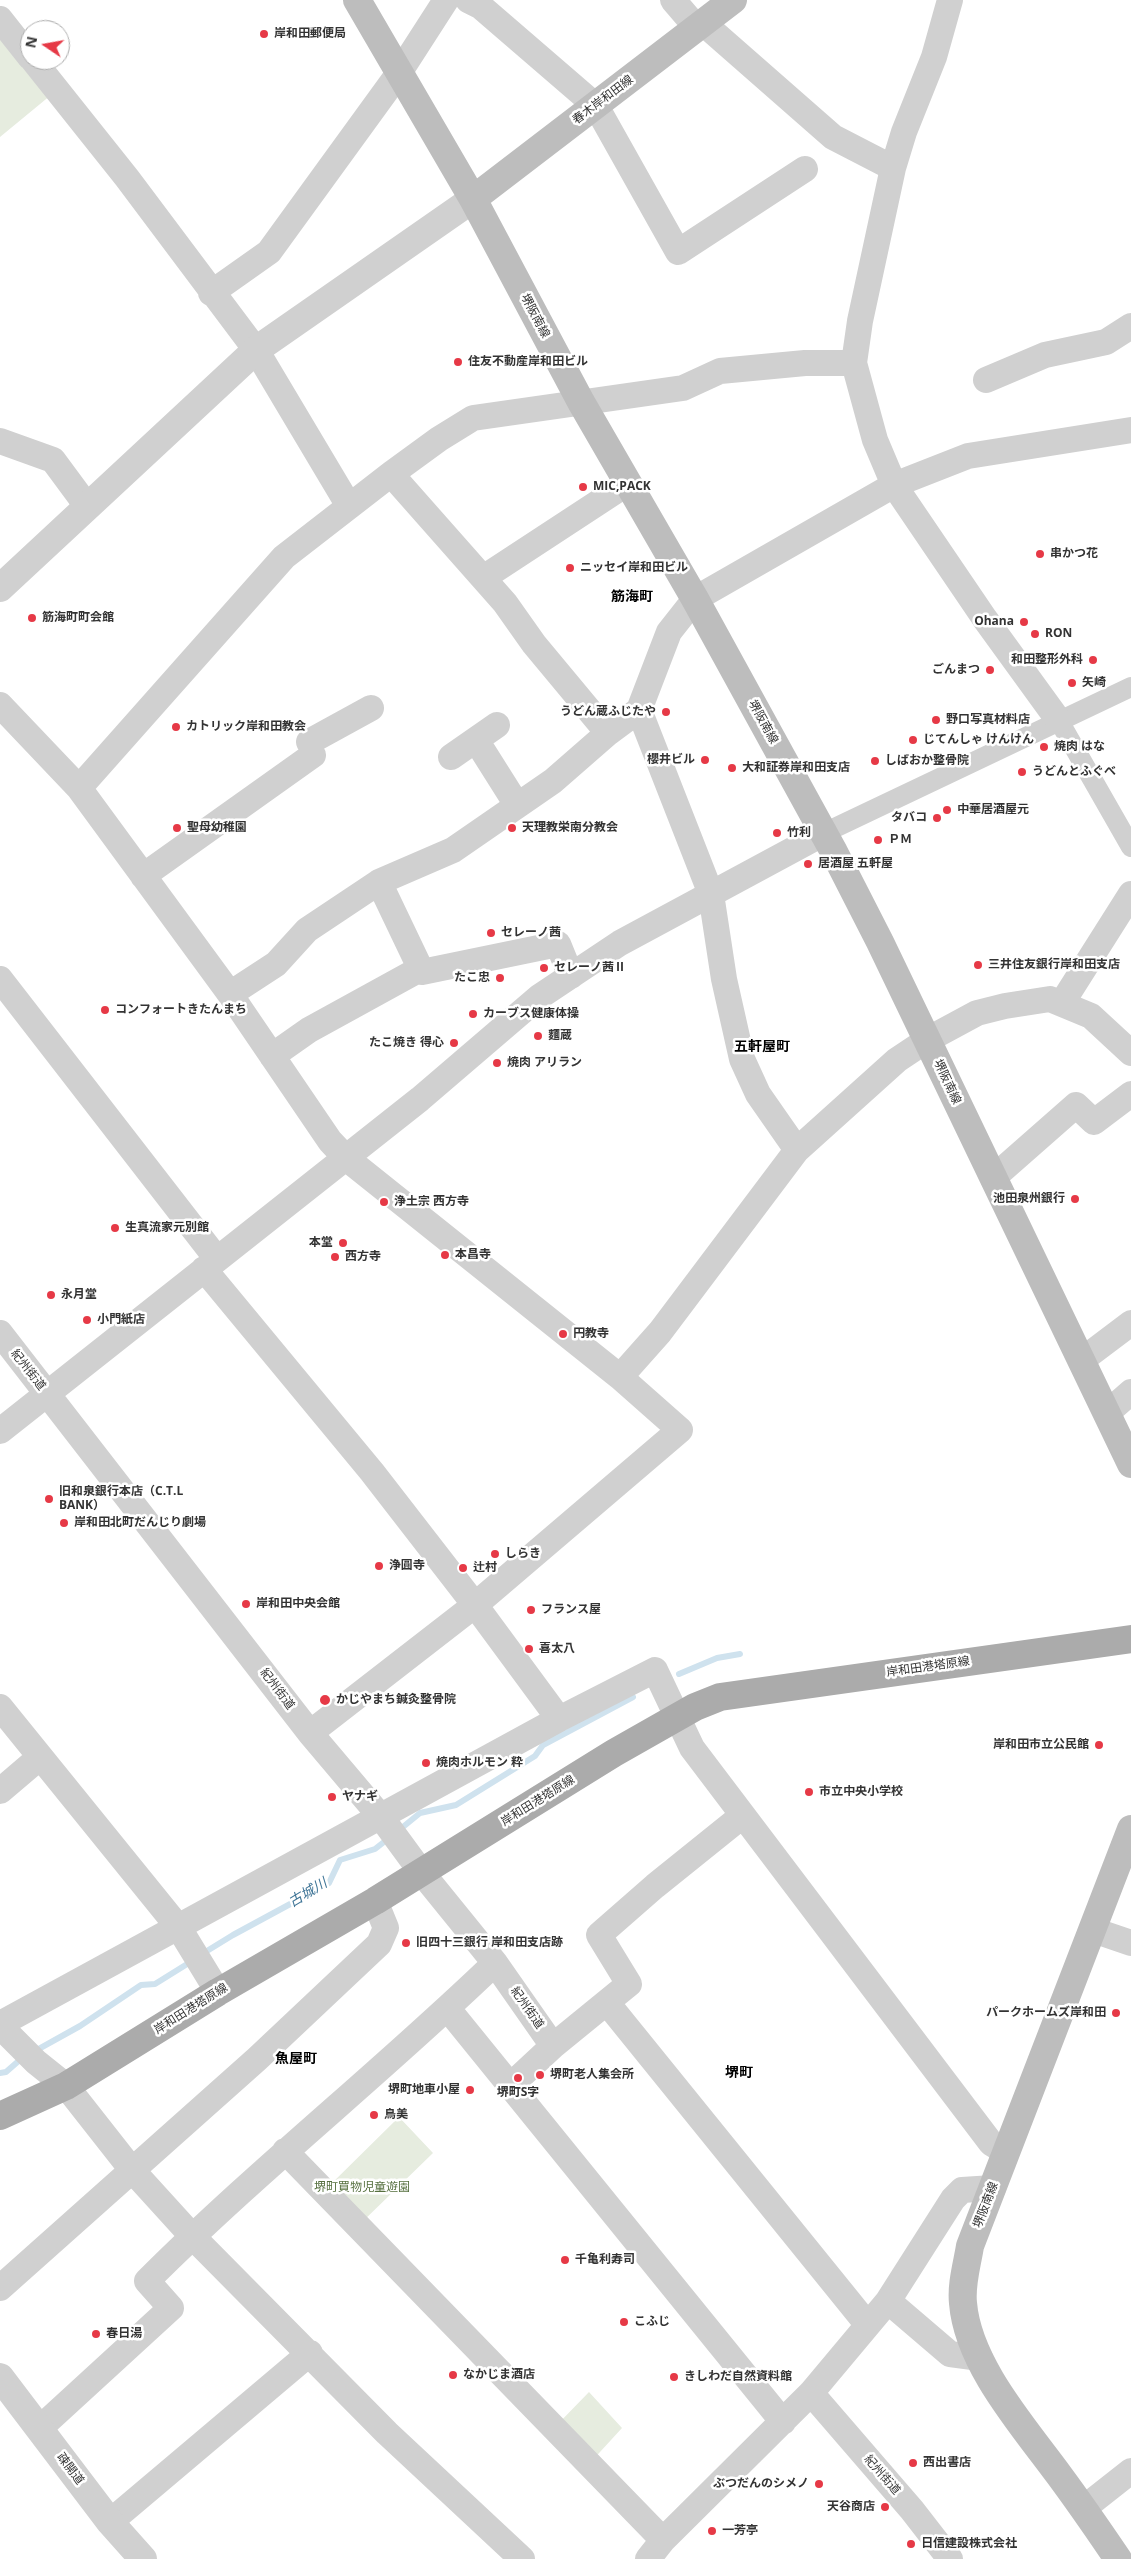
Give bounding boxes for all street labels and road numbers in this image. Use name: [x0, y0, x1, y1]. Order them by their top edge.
street label: 春木岸和田線: [570, 73, 636, 127]
street label: 堺阪南線: [517, 291, 553, 341]
street label: 堺阪南線: [745, 698, 781, 746]
street label: 堺阪南線: [930, 1057, 964, 1107]
street label: 紀州街道: [8, 1347, 48, 1393]
street label: 岸和田港塔原線: [885, 1654, 971, 1680]
street label: 紀州街道: [257, 1665, 297, 1713]
street label: 岸和田港塔原線: [499, 1773, 577, 1829]
street label: 岸和田港塔原線: [152, 1981, 230, 2037]
street label: 紀州街道: [507, 1984, 547, 2032]
street label: 堺阪南線: [971, 2180, 1001, 2230]
street label: 疎開道: [53, 2450, 87, 2488]
street label: 紀州街道: [861, 2452, 903, 2498]

